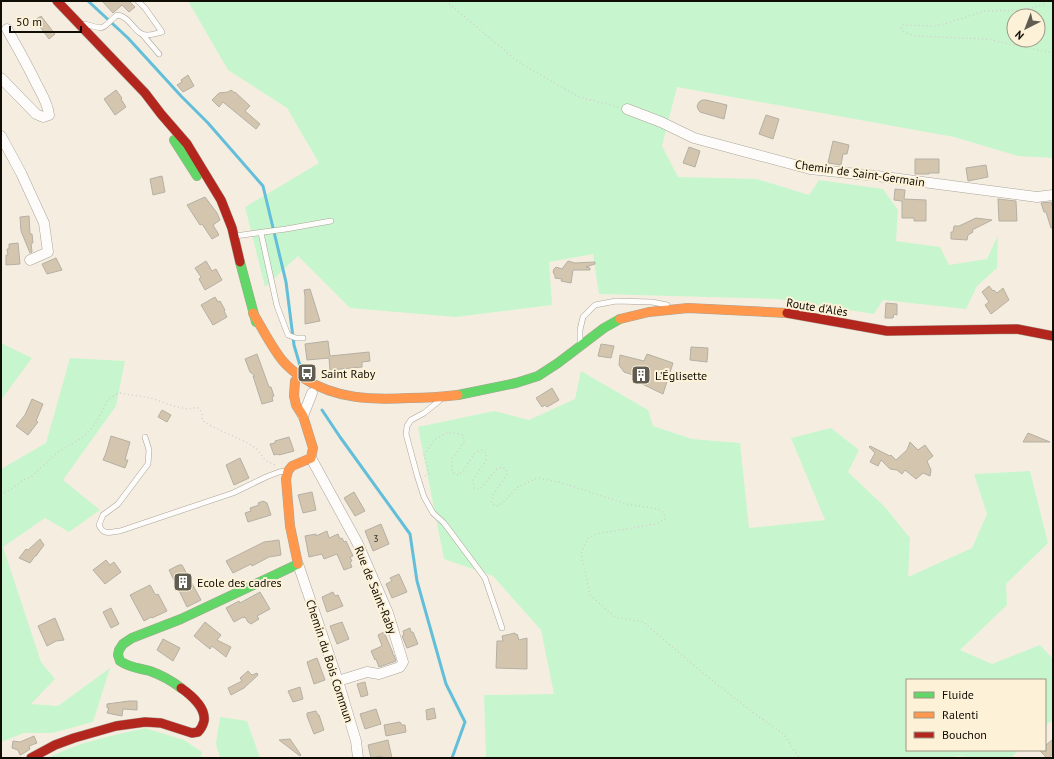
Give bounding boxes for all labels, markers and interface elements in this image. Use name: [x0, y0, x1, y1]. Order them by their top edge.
scale bar: [10, 8, 81, 34]
north arrow: [1006, 8, 1046, 48]
text: 50 m: [16, 14, 42, 29]
text: N: [1012, 28, 1027, 43]
street label: Chemin de Saint-Germain: [794, 156, 926, 190]
street label: Route d'Alès: [785, 295, 849, 319]
bus stop icon: Saint Raby: [296, 362, 318, 384]
building icon: L'Églisette: [630, 364, 652, 386]
place label: Saint Raby: [321, 366, 376, 381]
place label: L'Églisette: [655, 368, 707, 383]
house number: 3: [373, 532, 379, 545]
street label: Rue de Saint-Raby: [352, 544, 401, 637]
building icon: Ecole des cadres: [172, 571, 194, 593]
place label: Ecole des cadres: [197, 575, 282, 590]
street label: Chemin du Bois Commun: [303, 597, 357, 725]
legend: [906, 679, 1046, 751]
text: Fluide: [942, 687, 974, 702]
text: Ralenti: [942, 707, 978, 722]
text: Bouchon: [942, 727, 987, 742]

